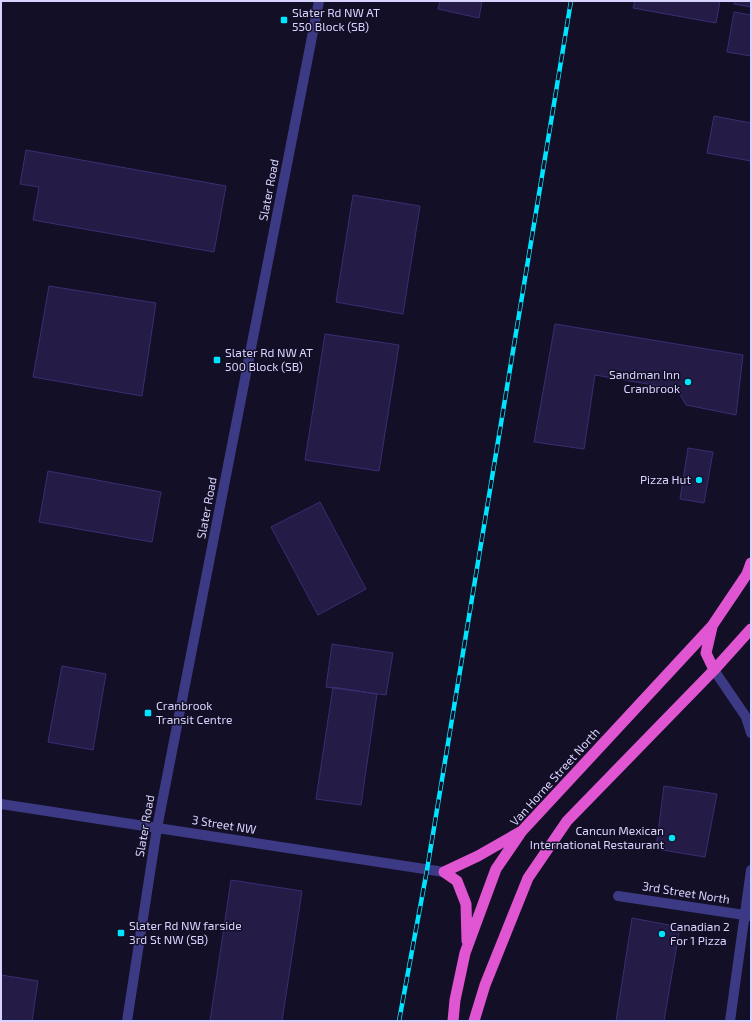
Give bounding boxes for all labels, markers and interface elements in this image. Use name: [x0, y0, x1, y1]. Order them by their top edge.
place label: Slater Rd NW AT 550 Block (SB): [292, 5, 380, 33]
marker: Slater Rd NW AT 550 Block (SB): [279, 15, 289, 25]
street label: Slater Road: [255, 158, 281, 222]
place label: Slater Rd NW AT 500 Block (SB): [225, 345, 313, 373]
marker: Slater Rd NW AT 500 Block (SB): [212, 355, 222, 365]
place label: Sandman Inn Cranbrook: [609, 367, 680, 395]
marker: Sandman Inn Cranbrook: [683, 377, 693, 387]
place label: Pizza Hut: [640, 472, 691, 486]
marker: Pizza Hut: [694, 475, 704, 485]
street label: Slater Road: [193, 476, 219, 540]
place label: Cranbrook Transit Centre: [156, 698, 232, 726]
marker: Cranbrook Transit Centre: [143, 708, 153, 718]
street label: Van Horne Street North: [507, 725, 602, 828]
street label: Slater Road: [132, 794, 156, 858]
street label: 3 Street NW: [191, 812, 257, 836]
place label: Cancun Mexican International Restaurant: [530, 823, 664, 851]
marker: Cancun Mexican International Restaurant: [667, 833, 677, 843]
street label: 3rd Street North: [641, 878, 731, 906]
place label: Slater Rd NW farside 3rd St NW (SB): [129, 918, 242, 946]
place label: Canadian 2 For 1 Pizza: [670, 919, 730, 947]
marker: Slater Rd NW farside 3rd St NW (SB): [116, 928, 126, 938]
marker: Canadian 2 For 1 Pizza: [657, 929, 667, 939]

